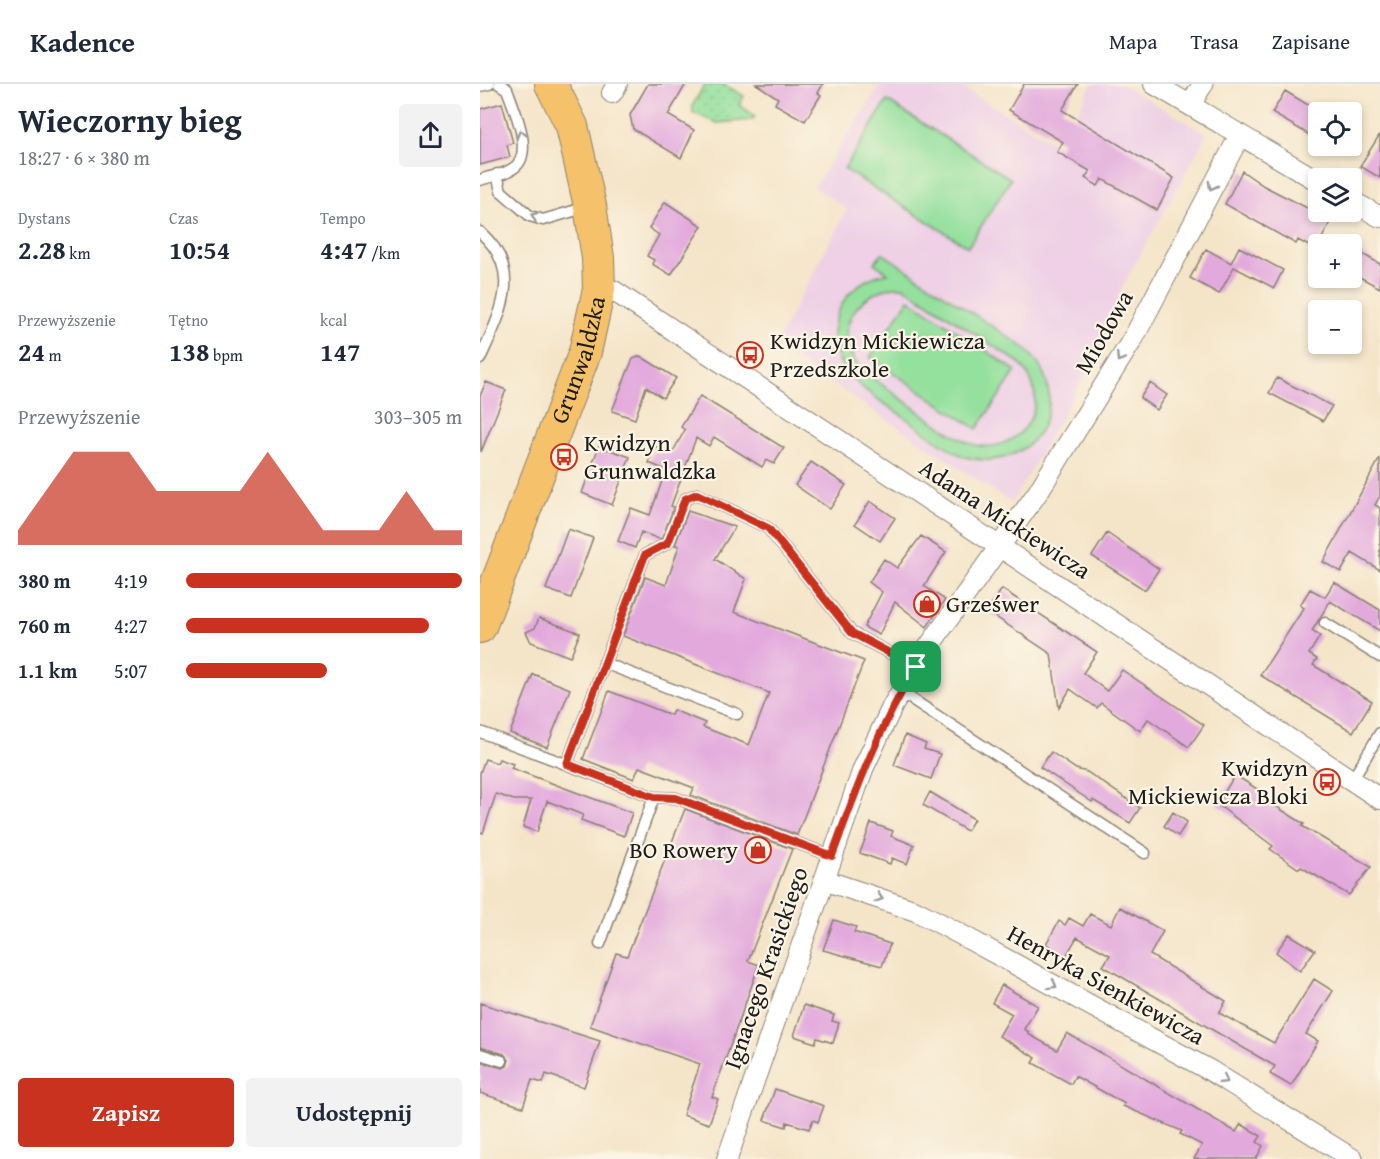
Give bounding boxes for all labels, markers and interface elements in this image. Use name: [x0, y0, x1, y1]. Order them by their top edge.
text: Kadence: [30, 21, 135, 62]
text: Mapa: [1109, 26, 1157, 57]
text: Trasa: [1190, 26, 1239, 57]
text: Zapisane: [1272, 26, 1350, 57]
text: Wieczorny bieg: [18, 96, 242, 144]
map controls: [1308, 102, 1362, 354]
button: locate: [1308, 102, 1362, 156]
button: share: [399, 104, 462, 167]
one-way arrow: [516, 129, 528, 139]
text: 18:27 · 6 × 380 m: [18, 143, 150, 172]
button: layers: [1308, 168, 1362, 222]
one-way arrow: [1208, 180, 1219, 190]
text: Dystans: [18, 206, 71, 230]
text: Czas: [169, 206, 199, 230]
text: Tempo: [320, 206, 366, 230]
one-way arrow: [530, 211, 541, 223]
text: 2.28: [18, 230, 66, 269]
text: 10:54: [169, 230, 230, 269]
text: 4:47: [320, 230, 368, 269]
button: +: [1308, 234, 1362, 288]
text: km: [66, 241, 90, 265]
text: /km: [368, 241, 400, 265]
street label: Miodowa: [1066, 283, 1142, 380]
street label: Grunwaldzka: [541, 292, 614, 429]
button: −: [1308, 300, 1362, 354]
text: Przewyższenie: [18, 308, 116, 332]
text: Tętno: [169, 308, 208, 332]
text: kcal: [320, 308, 347, 332]
place label: Kwidzyn Mickiewicza Przedszkole: [770, 323, 986, 386]
text: 24: [18, 332, 45, 371]
text: 138: [169, 332, 209, 371]
text: 147: [320, 332, 360, 371]
bus stop icon: Kwidzyn Mickiewicza Przedszkole: [735, 340, 765, 370]
text: m: [45, 343, 62, 367]
text: bpm: [209, 343, 243, 367]
one-way arrow: [1116, 352, 1128, 362]
text: Przewyższenie: [18, 402, 140, 431]
text: 303–305 m: [374, 402, 462, 431]
place label: Kwidzyn Grunwaldzka: [584, 425, 717, 488]
bus stop icon: Kwidzyn Grunwaldzka: [549, 442, 579, 472]
street label: Adama Mickiewicza: [913, 450, 1098, 588]
text: 380 m: [18, 566, 71, 595]
text: 4:19: [114, 566, 148, 595]
place label: Grześwer: [946, 586, 1039, 621]
shop icon: Grześwer: [912, 589, 942, 619]
text: 760 m: [18, 611, 71, 640]
text: 4:27: [114, 611, 148, 640]
pin: [890, 641, 941, 692]
icon: arrive: [899, 650, 932, 683]
text: 1.1 km: [18, 656, 77, 685]
text: 5:07: [114, 656, 148, 685]
place label: Kwidzyn Mickiewicza Bloki: [1128, 750, 1309, 813]
bus stop icon: Kwidzyn Mickiewicza Bloki: [1312, 767, 1342, 797]
place label: BO Rowery: [629, 832, 738, 867]
shop icon: BO Rowery: [743, 835, 773, 865]
street label: Ignacego Krasickiego: [715, 862, 817, 1074]
one-way arrow: [873, 891, 884, 904]
street label: Henryka Sienkiewicza: [1001, 916, 1212, 1054]
one-way arrow: [1047, 978, 1057, 989]
one-way arrow: [1218, 1072, 1228, 1084]
button: Zapisz: [18, 1078, 234, 1147]
button: Udostępnij: [246, 1078, 462, 1147]

